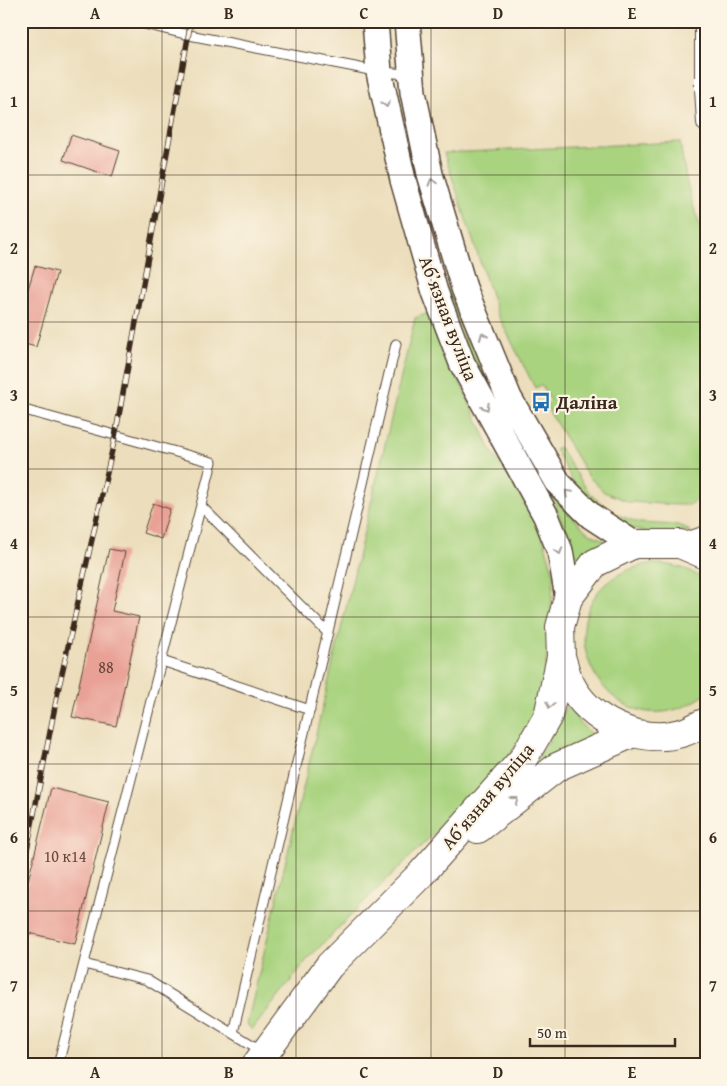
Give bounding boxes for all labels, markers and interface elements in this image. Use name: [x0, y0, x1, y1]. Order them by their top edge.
text: A: [90, 1, 101, 25]
text: B: [224, 1, 234, 25]
text: C: [359, 1, 369, 25]
text: D: [493, 1, 503, 25]
text: E: [628, 1, 637, 25]
text: 1: [10, 89, 18, 113]
text: 1: [709, 89, 717, 113]
one-way arrow: [380, 100, 391, 108]
one-way arrow: [427, 178, 437, 186]
text: 2: [10, 236, 18, 260]
text: 2: [709, 236, 717, 260]
street label: Абʼязная вуліца: [412, 251, 486, 385]
one-way arrow: [479, 332, 489, 340]
text: 3: [10, 383, 18, 407]
text: 3: [709, 383, 717, 407]
place label: Даліна: [555, 388, 618, 416]
bus stop icon: Даліна: [530, 391, 552, 413]
one-way arrow: [480, 401, 490, 410]
one-way arrow: [565, 490, 574, 499]
text: 4: [10, 531, 18, 555]
text: 4: [709, 531, 717, 555]
one-way arrow: [554, 546, 564, 555]
house number: 88: [98, 655, 114, 679]
text: 5: [10, 678, 18, 702]
text: 5: [709, 678, 717, 702]
one-way arrow: [545, 700, 556, 709]
street label: Абʼязная вуліца: [434, 736, 540, 856]
one-way arrow: [510, 796, 519, 805]
text: 6: [10, 825, 18, 849]
text: 6: [709, 825, 717, 849]
house number: 10 к14: [44, 844, 87, 868]
text: 7: [10, 973, 18, 997]
text: 7: [709, 973, 717, 997]
scale bar: [530, 1016, 674, 1048]
text: 50 m: [537, 1022, 568, 1043]
text: A: [90, 1060, 101, 1084]
text: B: [224, 1060, 234, 1084]
text: C: [359, 1060, 369, 1084]
text: D: [493, 1060, 503, 1084]
text: E: [628, 1060, 637, 1084]

